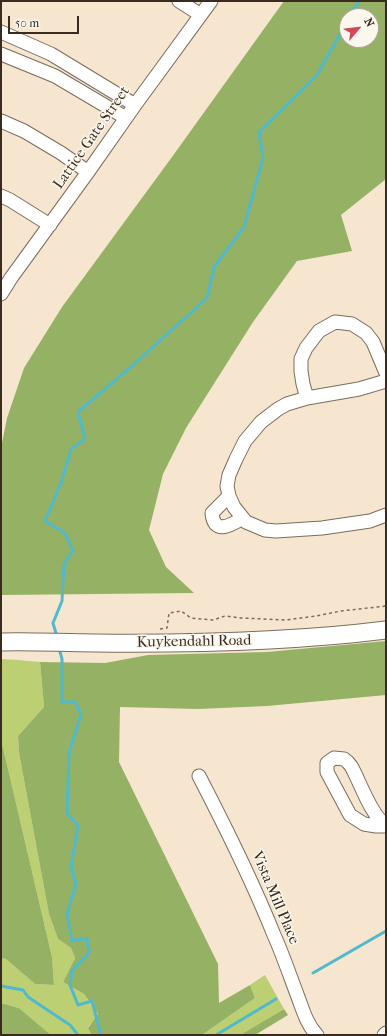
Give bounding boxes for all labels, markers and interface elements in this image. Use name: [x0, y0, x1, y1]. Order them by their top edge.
scale bar: [10, 8, 81, 34]
north arrow: [339, 8, 379, 48]
text: 50 m: [15, 16, 39, 30]
text: N: [361, 16, 377, 29]
street label: Lattice Gate Street: [50, 83, 134, 193]
street label: Kuykendahl Road: [137, 632, 251, 652]
street label: Vista Mill Place: [247, 849, 303, 947]

